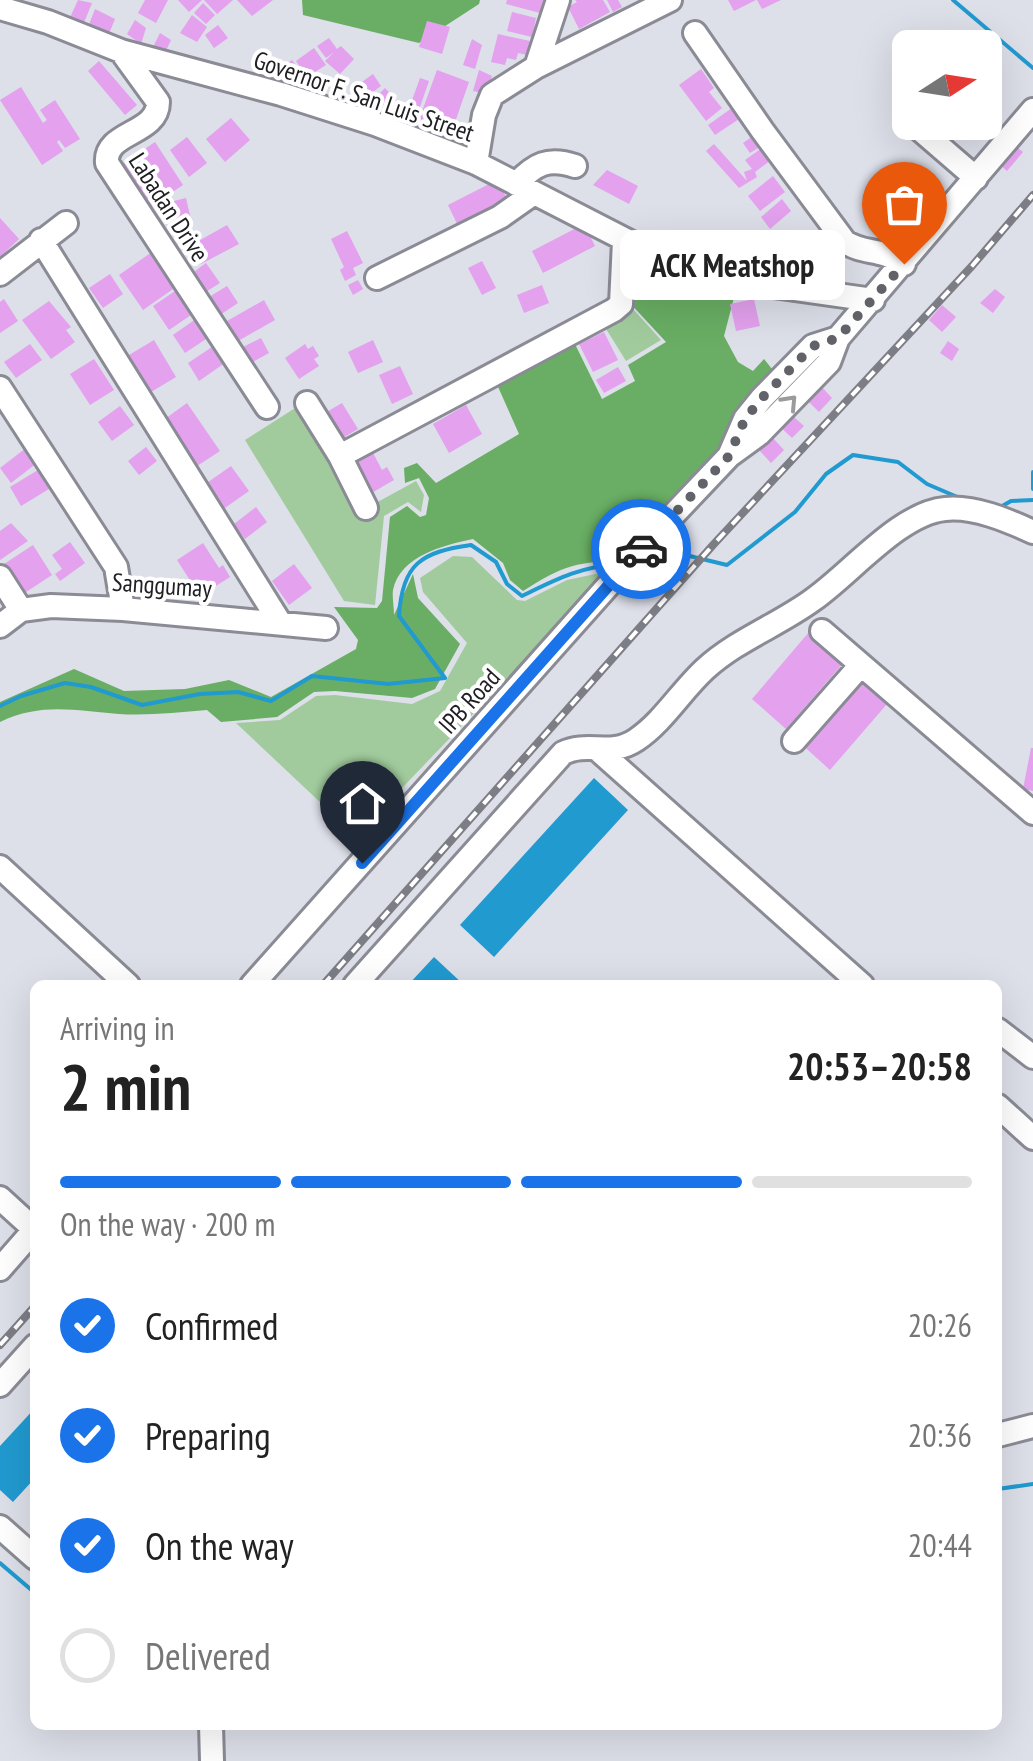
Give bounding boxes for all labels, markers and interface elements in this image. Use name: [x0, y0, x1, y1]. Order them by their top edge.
north arrow: [892, 30, 1002, 140]
map controls: [892, 30, 1002, 140]
street label: Governor F. San Luis Street: [250, 43, 478, 149]
street label: Labadan Drive: [122, 147, 216, 267]
pin: [862, 162, 947, 265]
icon: bag: [877, 177, 932, 232]
callout: ACK Meatshop: [619, 229, 844, 299]
text: ACK Meatshop: [651, 244, 814, 286]
one-way arrow: [778, 395, 796, 414]
courier: [591, 499, 691, 599]
icon: car: [614, 522, 669, 577]
street label: Sanggumay: [111, 566, 213, 604]
street label: IPB Road: [431, 662, 507, 740]
pin: [320, 761, 405, 864]
icon: home: [335, 776, 390, 831]
text: Arriving in: [60, 1007, 175, 1049]
text: 20:53–20:58: [787, 1041, 972, 1090]
text: 2 min: [60, 1044, 191, 1128]
text: On the way · 200 m: [60, 1203, 275, 1245]
icon: check: [60, 1298, 115, 1353]
text: Confirmed: [145, 1301, 278, 1350]
text: 20:26: [908, 1304, 972, 1346]
icon: check: [60, 1408, 115, 1463]
text: Preparing: [145, 1411, 271, 1460]
text: 20:36: [908, 1414, 972, 1456]
icon: check: [60, 1518, 115, 1573]
text: On the way: [145, 1521, 293, 1570]
text: 20:44: [908, 1524, 972, 1566]
text: Delivered: [145, 1631, 271, 1680]

